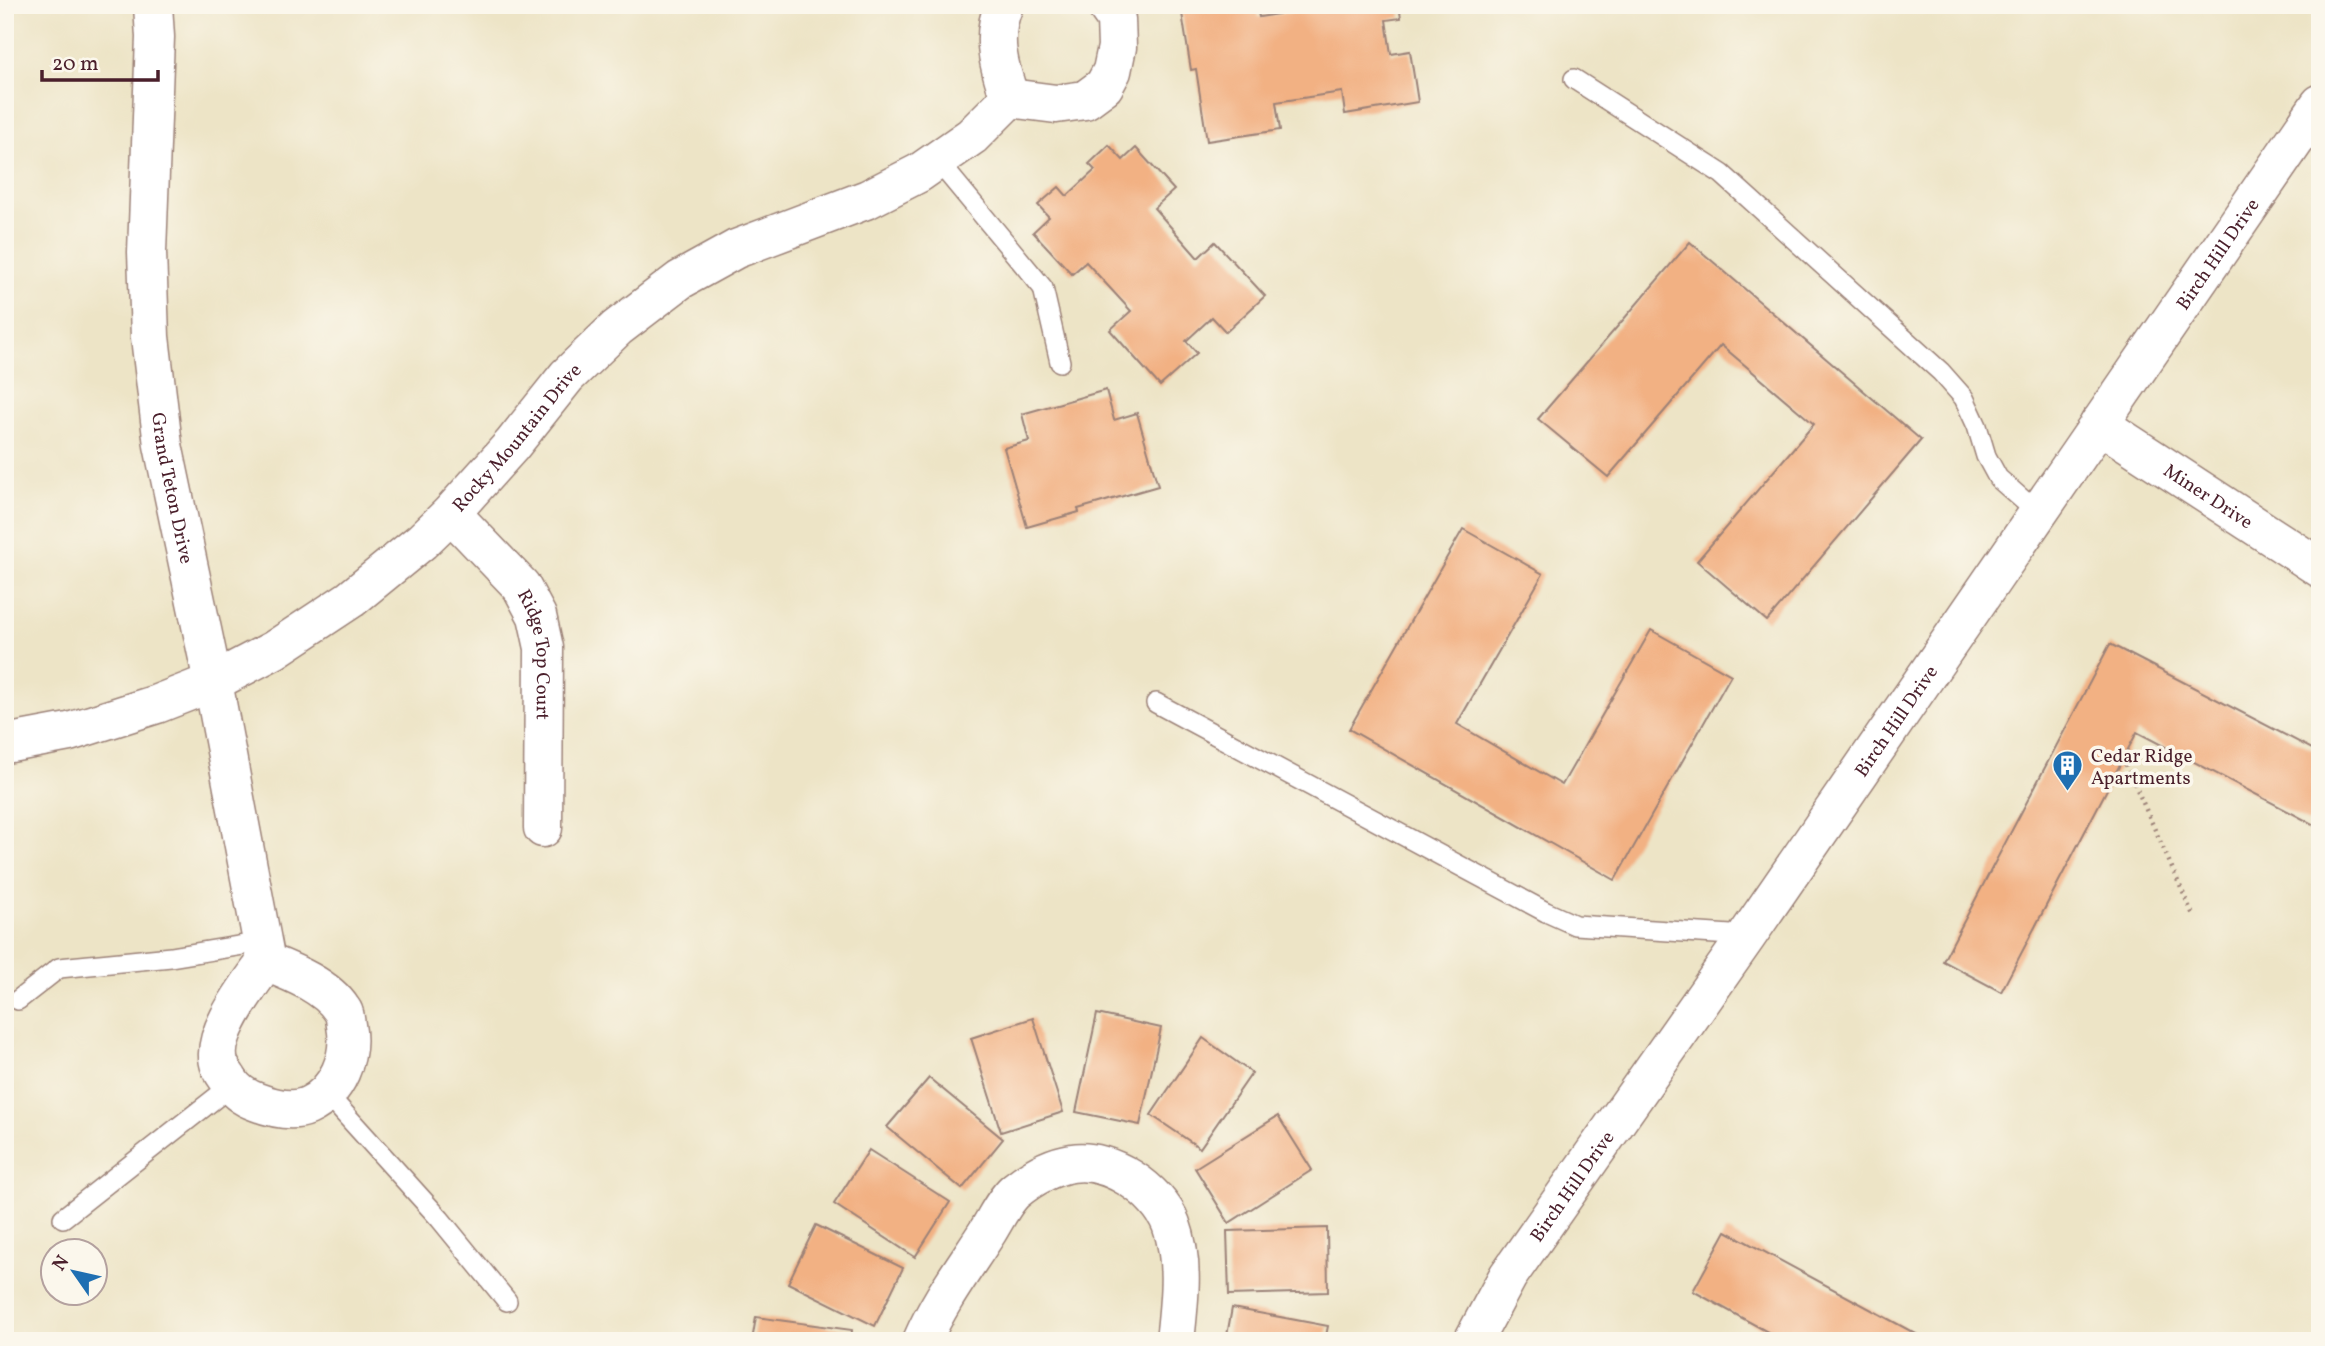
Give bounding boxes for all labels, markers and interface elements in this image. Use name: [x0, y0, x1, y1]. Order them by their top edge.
scale bar: [42, 38, 158, 82]
text: 20 m: [52, 50, 98, 79]
street label: Birch Hill Drive: [2171, 194, 2266, 316]
street label: Rocky Mountain Drive: [447, 358, 588, 518]
street label: Grand Teton Drive: [144, 411, 199, 566]
street label: Miner Drive: [2158, 458, 2257, 536]
street label: Ridge Top Court: [510, 585, 555, 720]
street label: Birch Hill Drive: [1849, 661, 1945, 783]
place label: Cedar Ridge Apartments: [2091, 744, 2193, 792]
building icon: Cedar Ridge Apartments: [2051, 749, 2085, 793]
street label: Birch Hill Drive: [1525, 1126, 1621, 1248]
north arrow: [38, 1238, 108, 1308]
text: N: [47, 1250, 76, 1277]

